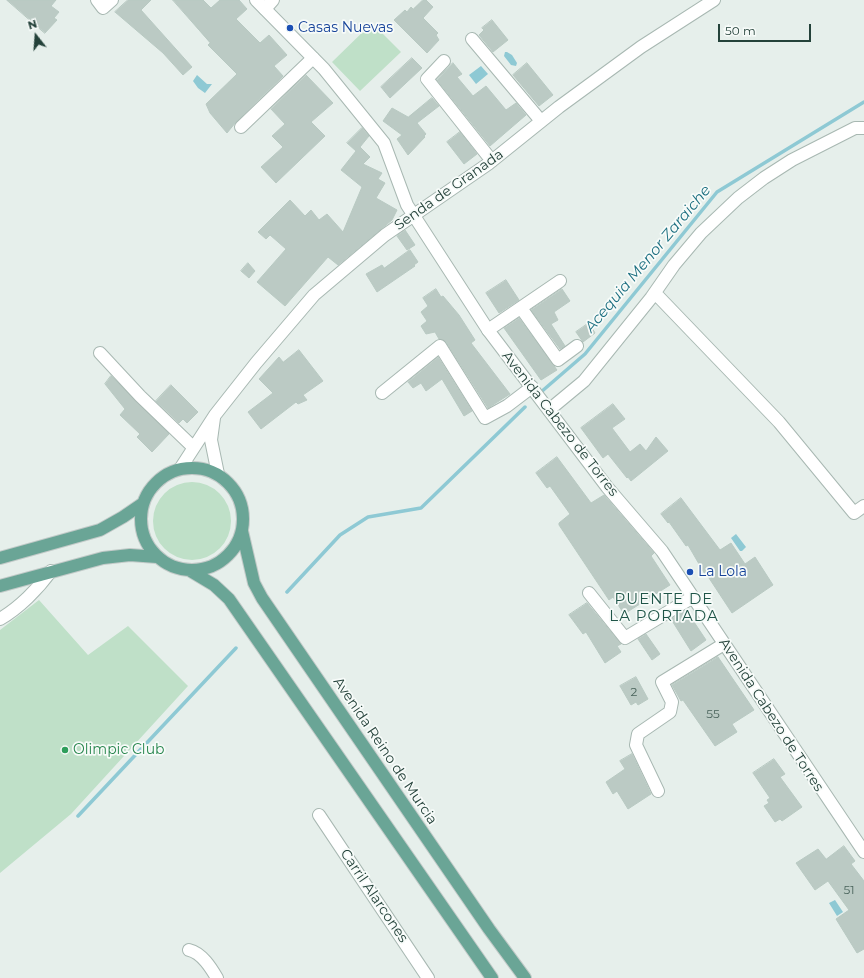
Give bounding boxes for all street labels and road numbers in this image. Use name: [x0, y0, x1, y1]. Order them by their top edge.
street label: Senda de Granada: [391, 146, 507, 234]
street label: Avenida Cabezo de Torres: [498, 348, 622, 500]
street label: Avenida Cabezo de Torres: [715, 635, 827, 795]
street label: Avenida Reino de Murcia: [329, 674, 441, 828]
street label: Carril Alarcones: [337, 846, 411, 946]

